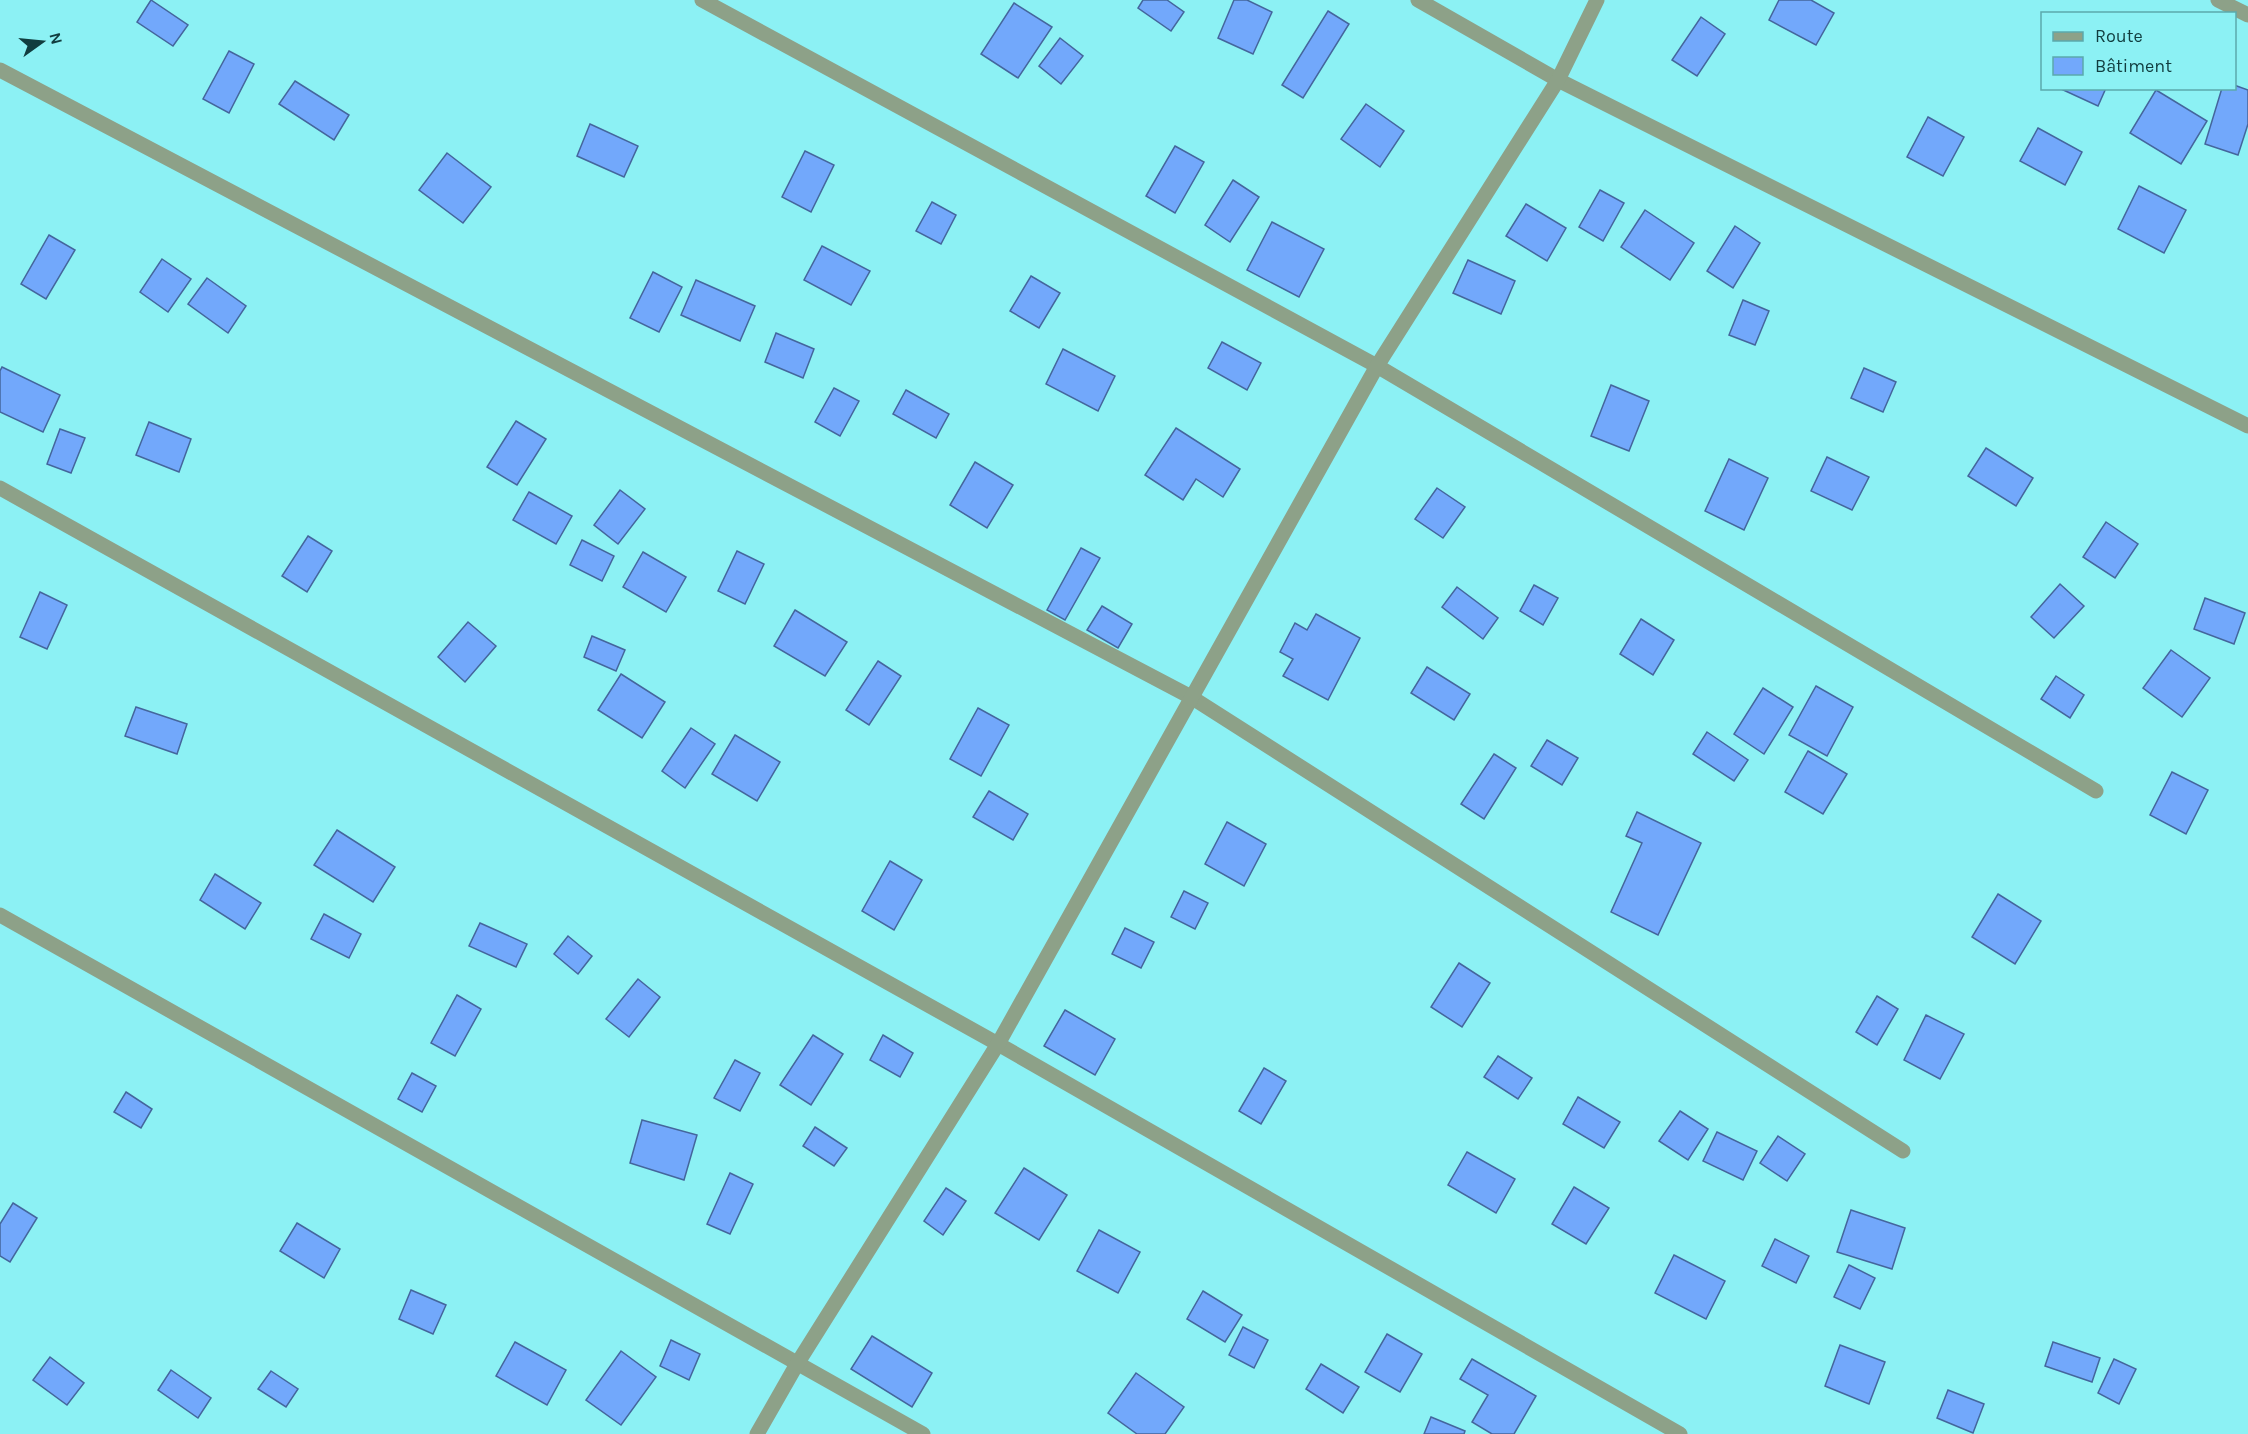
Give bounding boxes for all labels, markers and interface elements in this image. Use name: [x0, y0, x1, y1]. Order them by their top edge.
north arrow: [12, 12, 72, 72]
legend: [2041, 12, 2236, 90]
text: Route: [2095, 25, 2143, 47]
text: N: [45, 30, 67, 46]
text: Bâtiment: [2095, 55, 2172, 77]

